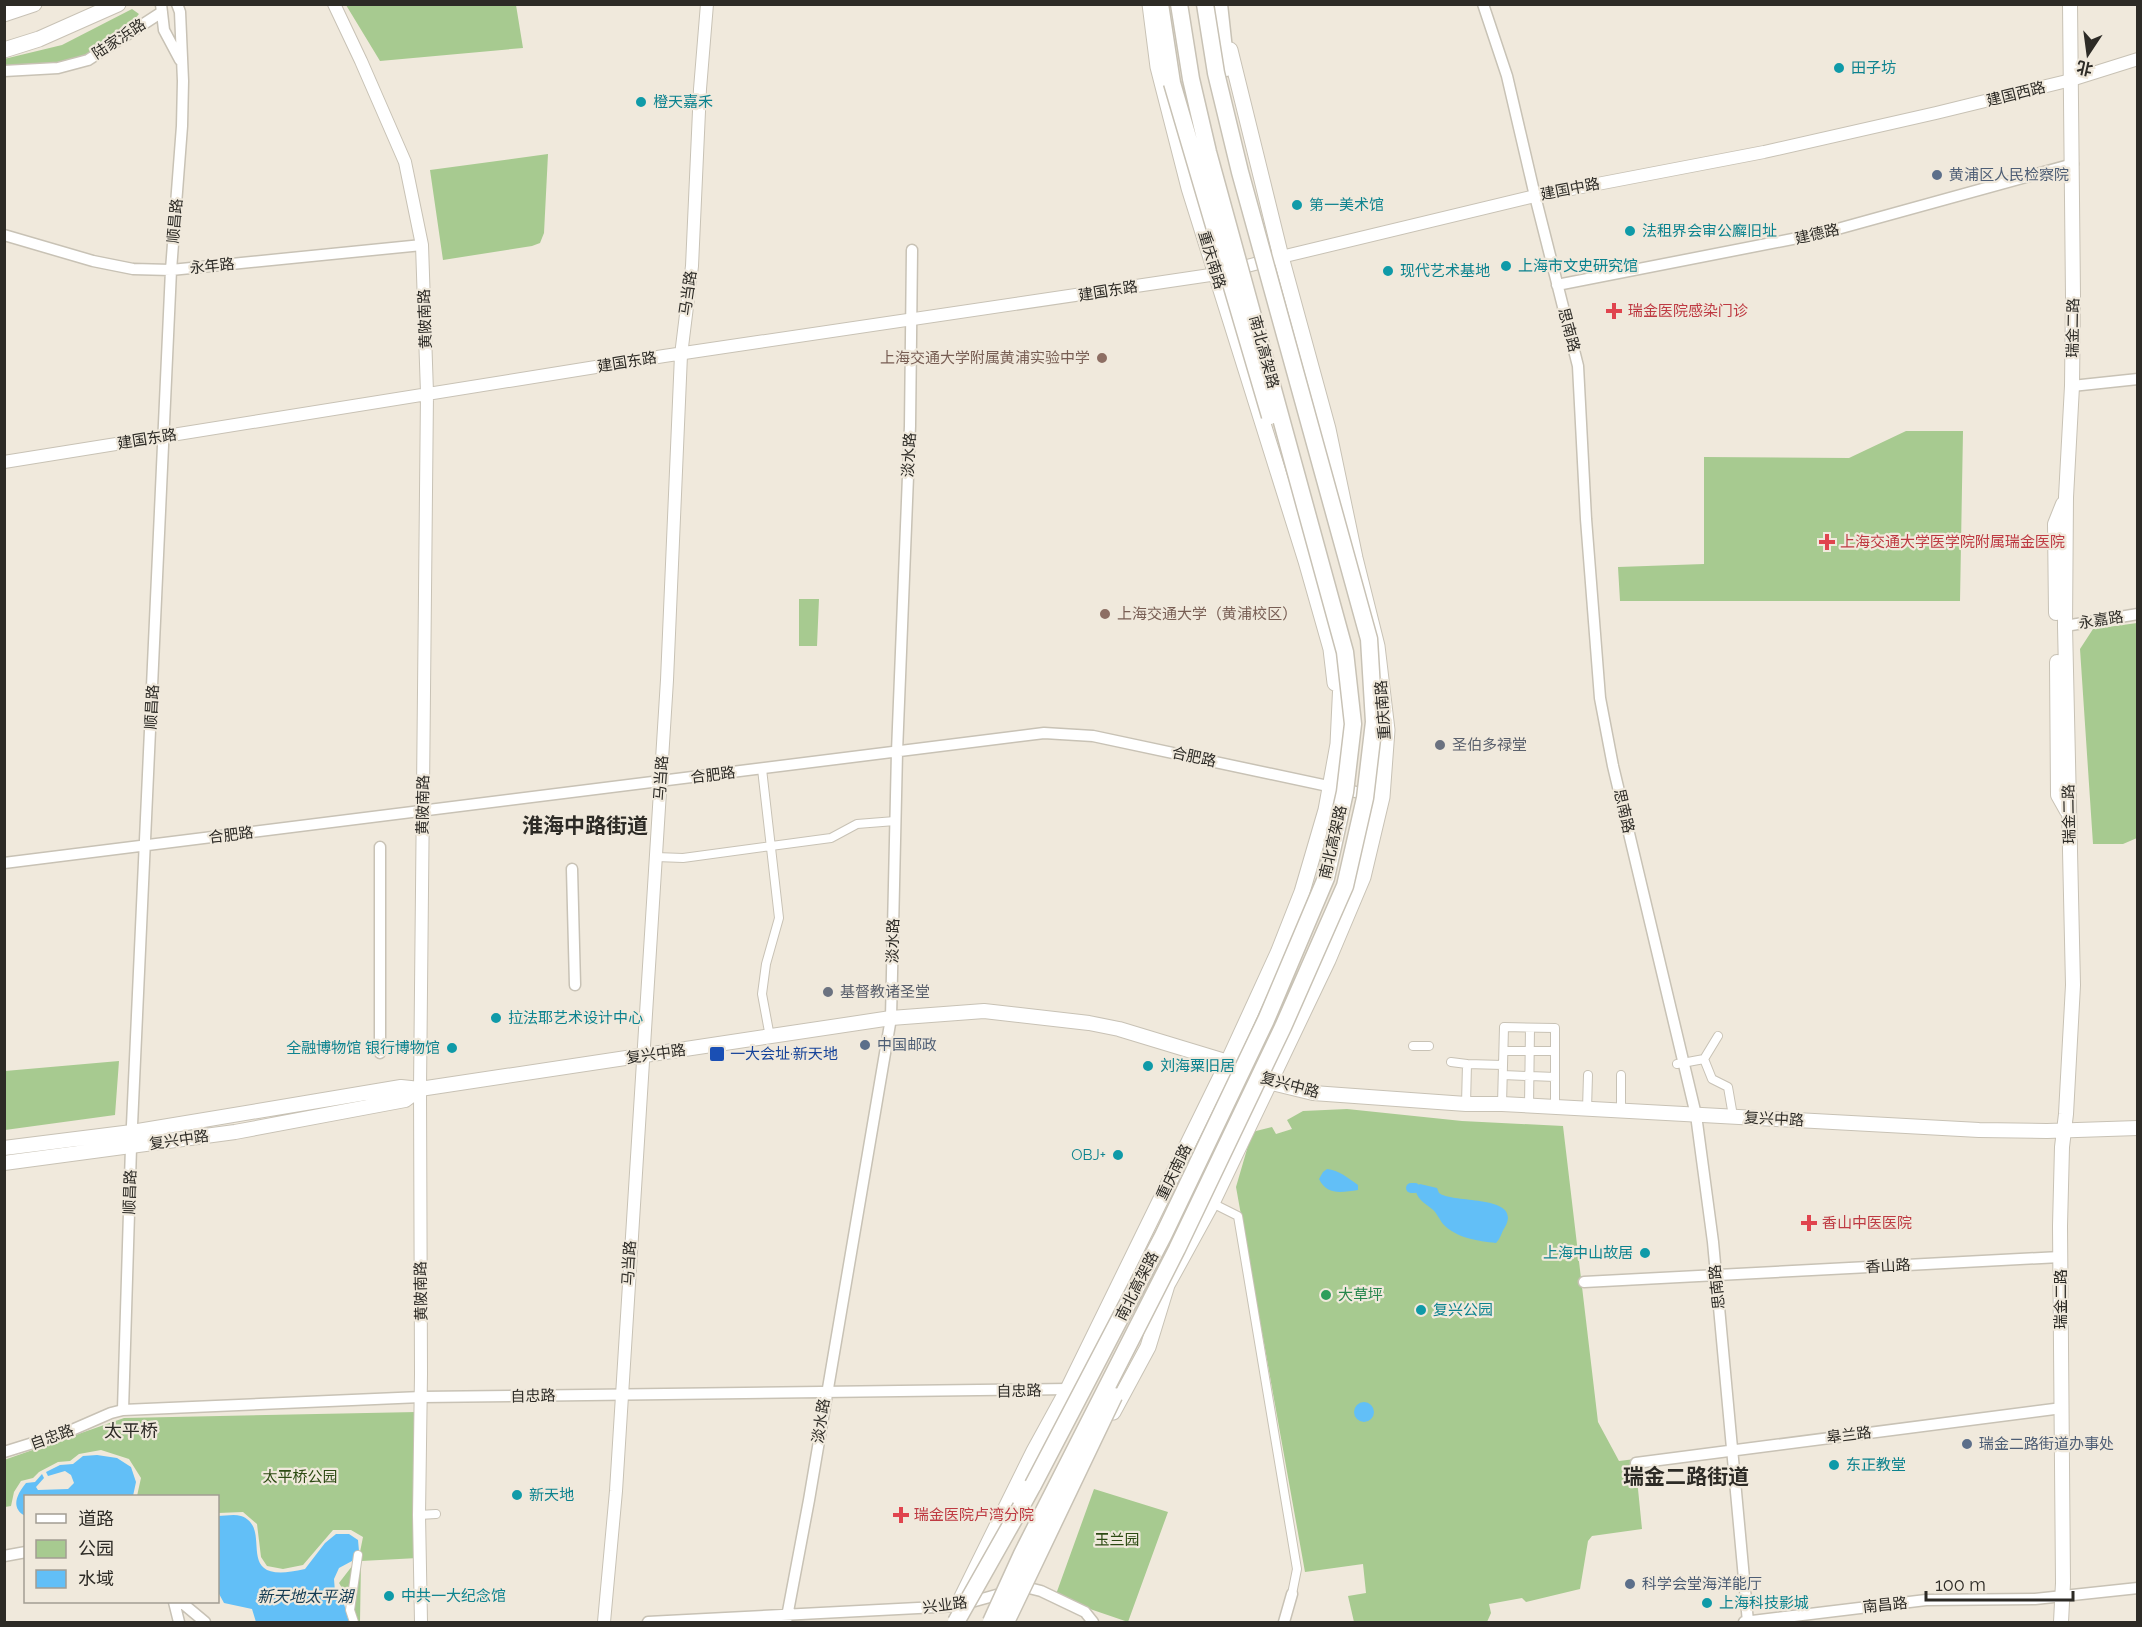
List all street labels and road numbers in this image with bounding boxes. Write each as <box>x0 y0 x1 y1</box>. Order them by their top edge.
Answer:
street label: 陆家浜路 <box>89 15 149 63</box>
street label: 建国西路 <box>1985 78 2047 110</box>
street label: 建国中路 <box>1539 174 1601 204</box>
street label: 顺昌路 <box>164 198 186 244</box>
street label: 建德路 <box>1793 220 1841 248</box>
street label: 重庆南路 <box>1195 229 1229 291</box>
street label: 永年路 <box>189 255 235 277</box>
street label: 马当路 <box>676 269 700 317</box>
street label: 建国东路 <box>1077 277 1139 305</box>
street label: 黄陂南路 <box>415 289 435 349</box>
street label: 瑞金二路 <box>2063 298 2083 358</box>
street label: 思南路 <box>1554 306 1584 354</box>
street label: 南北高架路 <box>1246 313 1282 391</box>
street label: 建国东路 <box>596 348 658 376</box>
street label: 建国东路 <box>116 425 178 453</box>
street label: 淡水路 <box>899 432 919 478</box>
street label: 永嘉路 <box>2077 608 2125 632</box>
street label: 重庆南路 <box>1372 679 1394 741</box>
street label: 顺昌路 <box>142 684 162 730</box>
street label: 合肥路 <box>1170 744 1218 770</box>
street label: 马当路 <box>650 755 672 801</box>
street label: 合肥路 <box>690 763 736 787</box>
street label: 黄陂南路 <box>413 775 433 835</box>
street label: 瑞金二路 <box>2059 784 2079 844</box>
street label: 思南路 <box>1610 787 1638 835</box>
street label: 南北高架路 <box>1316 803 1350 881</box>
street label: 合肥路 <box>208 823 254 847</box>
street label: 淡水路 <box>884 918 902 964</box>
street label: 复兴中路 <box>625 1041 687 1067</box>
street label: 复兴中路 <box>1259 1069 1321 1101</box>
street label: 复兴中路 <box>1744 1108 1804 1130</box>
street label: 复兴中路 <box>148 1127 210 1153</box>
street label: 重庆南路 <box>1153 1141 1195 1203</box>
street label: 顺昌路 <box>120 1169 140 1215</box>
street label: 马当路 <box>619 1240 639 1286</box>
street label: 南北高架路 <box>1112 1248 1162 1324</box>
street label: 香山路 <box>1865 1256 1911 1276</box>
street label: 黄陂南路 <box>411 1261 431 1321</box>
street label: 思南路 <box>1706 1264 1728 1310</box>
street label: 瑞金二路 <box>2052 1269 2070 1329</box>
street label: 自忠路 <box>996 1382 1042 1400</box>
street label: 自忠路 <box>510 1387 556 1405</box>
street label: 淡水路 <box>809 1397 833 1445</box>
street label: 自忠路 <box>28 1421 76 1453</box>
street label: 皋兰路 <box>1826 1423 1872 1447</box>
street label: 兴业路 <box>922 1593 968 1617</box>
street label: 南昌路 <box>1862 1594 1908 1616</box>

